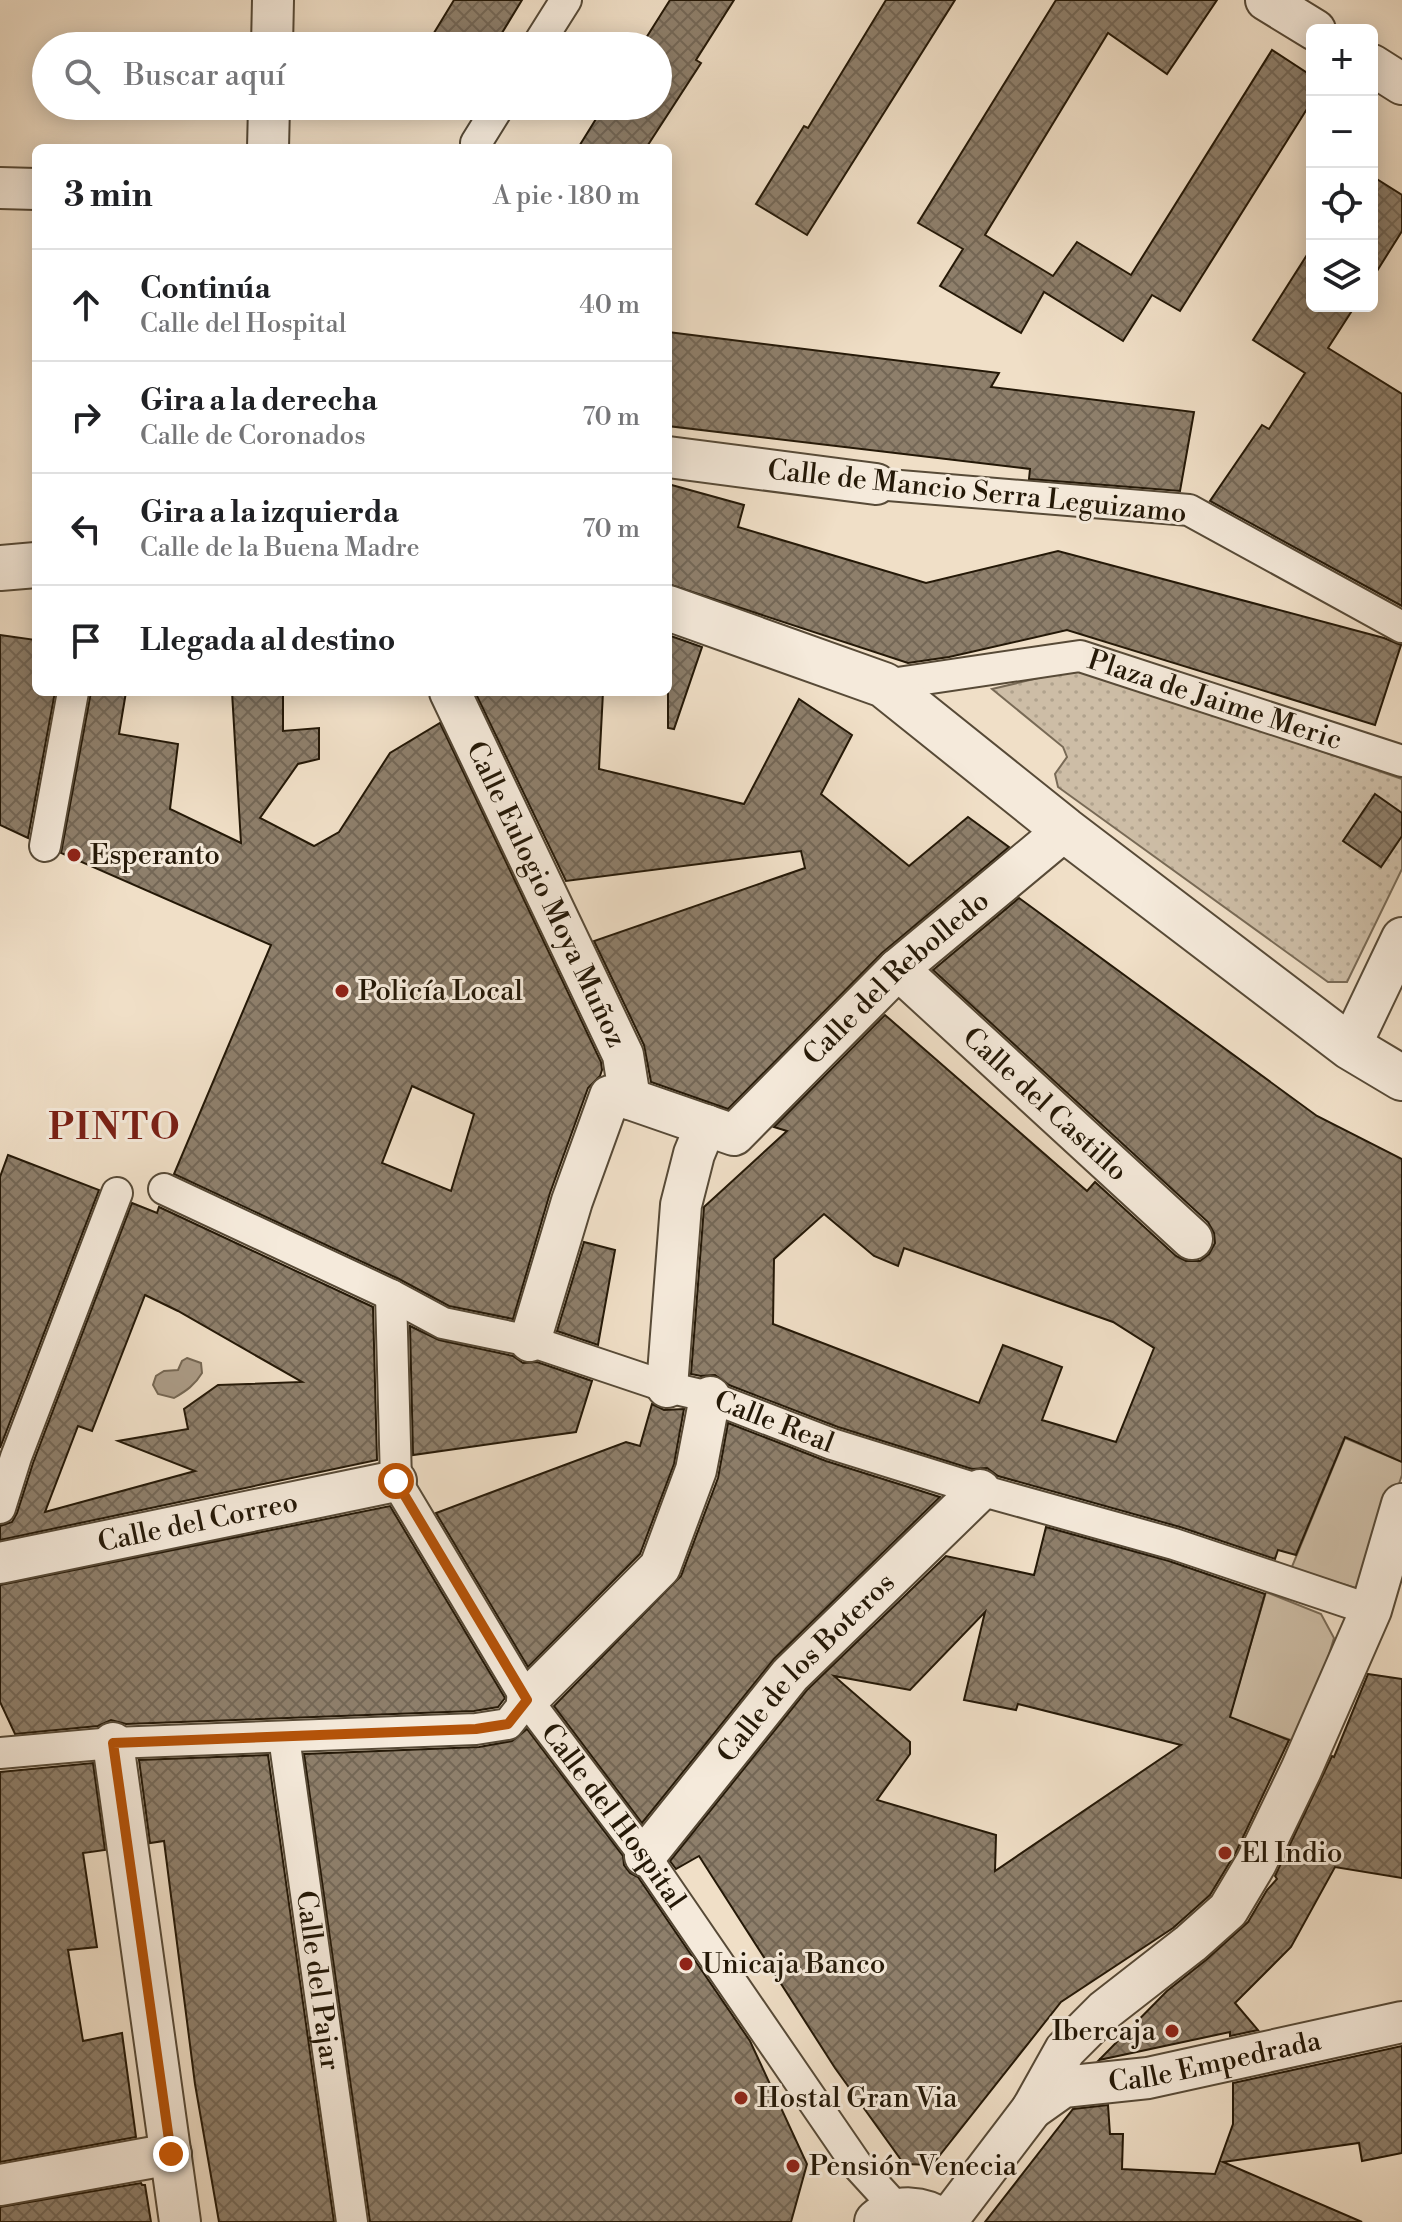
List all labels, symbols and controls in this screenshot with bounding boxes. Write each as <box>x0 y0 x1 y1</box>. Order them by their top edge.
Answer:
map controls <box>1306 24 1378 312</box>
button: + <box>1306 24 1378 96</box>
search box <box>32 32 672 120</box>
icon: search <box>60 54 104 98</box>
text: Buscar aquí <box>124 57 286 95</box>
button: − <box>1306 96 1378 168</box>
button: locate <box>1306 168 1378 240</box>
text: 3 min <box>64 175 153 217</box>
text: A pie · 180 m <box>493 180 640 212</box>
button: layers <box>1306 240 1378 312</box>
text: Continúa <box>140 270 271 308</box>
icon: ahead <box>64 283 108 327</box>
text: 40 m <box>579 289 640 321</box>
text: Calle del Hospital <box>140 308 346 340</box>
text: Gira a la derecha <box>140 382 377 420</box>
icon: right <box>64 395 108 439</box>
text: 70 m <box>582 401 640 433</box>
text: Calle de Coronados <box>140 420 366 452</box>
street label: Calle de Mancio Serra Leguizamo <box>766 453 1188 531</box>
text: Gira a la izquierda <box>140 494 399 532</box>
icon: left <box>64 507 108 551</box>
text: 70 m <box>582 513 640 545</box>
text: Calle de la Buena Madre <box>140 532 420 564</box>
icon: arrive <box>64 619 108 663</box>
text: Llegada al destino <box>140 622 395 660</box>
street label: Plaza de Jaime Meric <box>1083 642 1347 758</box>
street label: Calle Eulogio Moya Muñoz <box>459 736 634 1053</box>
place label: Esperanto <box>90 838 220 873</box>
marker: Esperanto <box>65 846 83 864</box>
street label: Calle del Rebolledo <box>795 883 996 1072</box>
place label: Policía Local <box>358 974 523 1009</box>
marker: Policía Local <box>333 982 351 1000</box>
street label: Calle del Castillo <box>956 1020 1135 1189</box>
district label: PINTO <box>48 1106 182 1151</box>
street label: Calle Real <box>709 1383 839 1461</box>
route start <box>378 1463 414 1499</box>
street label: Calle del Correo <box>95 1484 301 1560</box>
street label: Calle de los Boteros <box>709 1565 902 1770</box>
street label: Calle del Hospital <box>533 1716 694 1916</box>
place label: El Indio <box>1241 1836 1343 1871</box>
marker: El Indio <box>1216 1844 1234 1862</box>
street label: Calle del Pajar <box>288 1888 348 2073</box>
place label: Unicaja Banco <box>702 1947 886 1982</box>
marker: Unicaja Banco <box>677 1955 695 1973</box>
place label: Ibercaja <box>1052 2014 1157 2049</box>
marker: Ibercaja <box>1163 2022 1181 2040</box>
street label: Calle Empedrada <box>1107 2023 1325 2100</box>
place label: Hostal Gran Via <box>757 2081 958 2116</box>
marker: Hostal Gran Via <box>732 2089 750 2107</box>
route end <box>153 2136 189 2172</box>
place label: Pensión Venecia <box>809 2149 1018 2184</box>
marker: Pensión Venecia <box>784 2157 802 2175</box>

